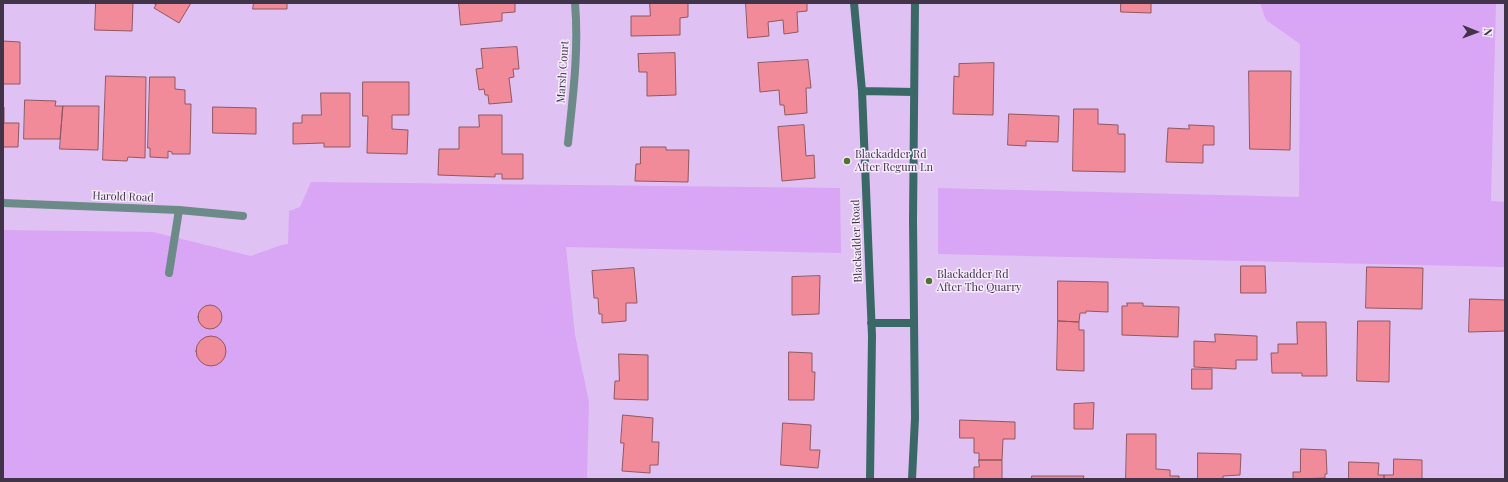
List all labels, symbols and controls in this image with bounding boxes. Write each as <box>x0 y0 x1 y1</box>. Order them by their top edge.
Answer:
north arrow <box>1456 12 1496 52</box>
text: N <box>1481 28 1496 36</box>
street label: Marsh Court <box>554 40 572 104</box>
place label: Blackadder Rd After Regum Ln <box>855 148 933 174</box>
marker: Blackadder Rd After Regum Ln <box>842 156 852 166</box>
street label: Harold Road <box>92 189 154 205</box>
street label: Blackadder Road <box>849 199 865 283</box>
place label: Blackadder Rd After The Quarry <box>937 268 1022 294</box>
marker: Blackadder Rd After The Quarry <box>924 276 934 286</box>

